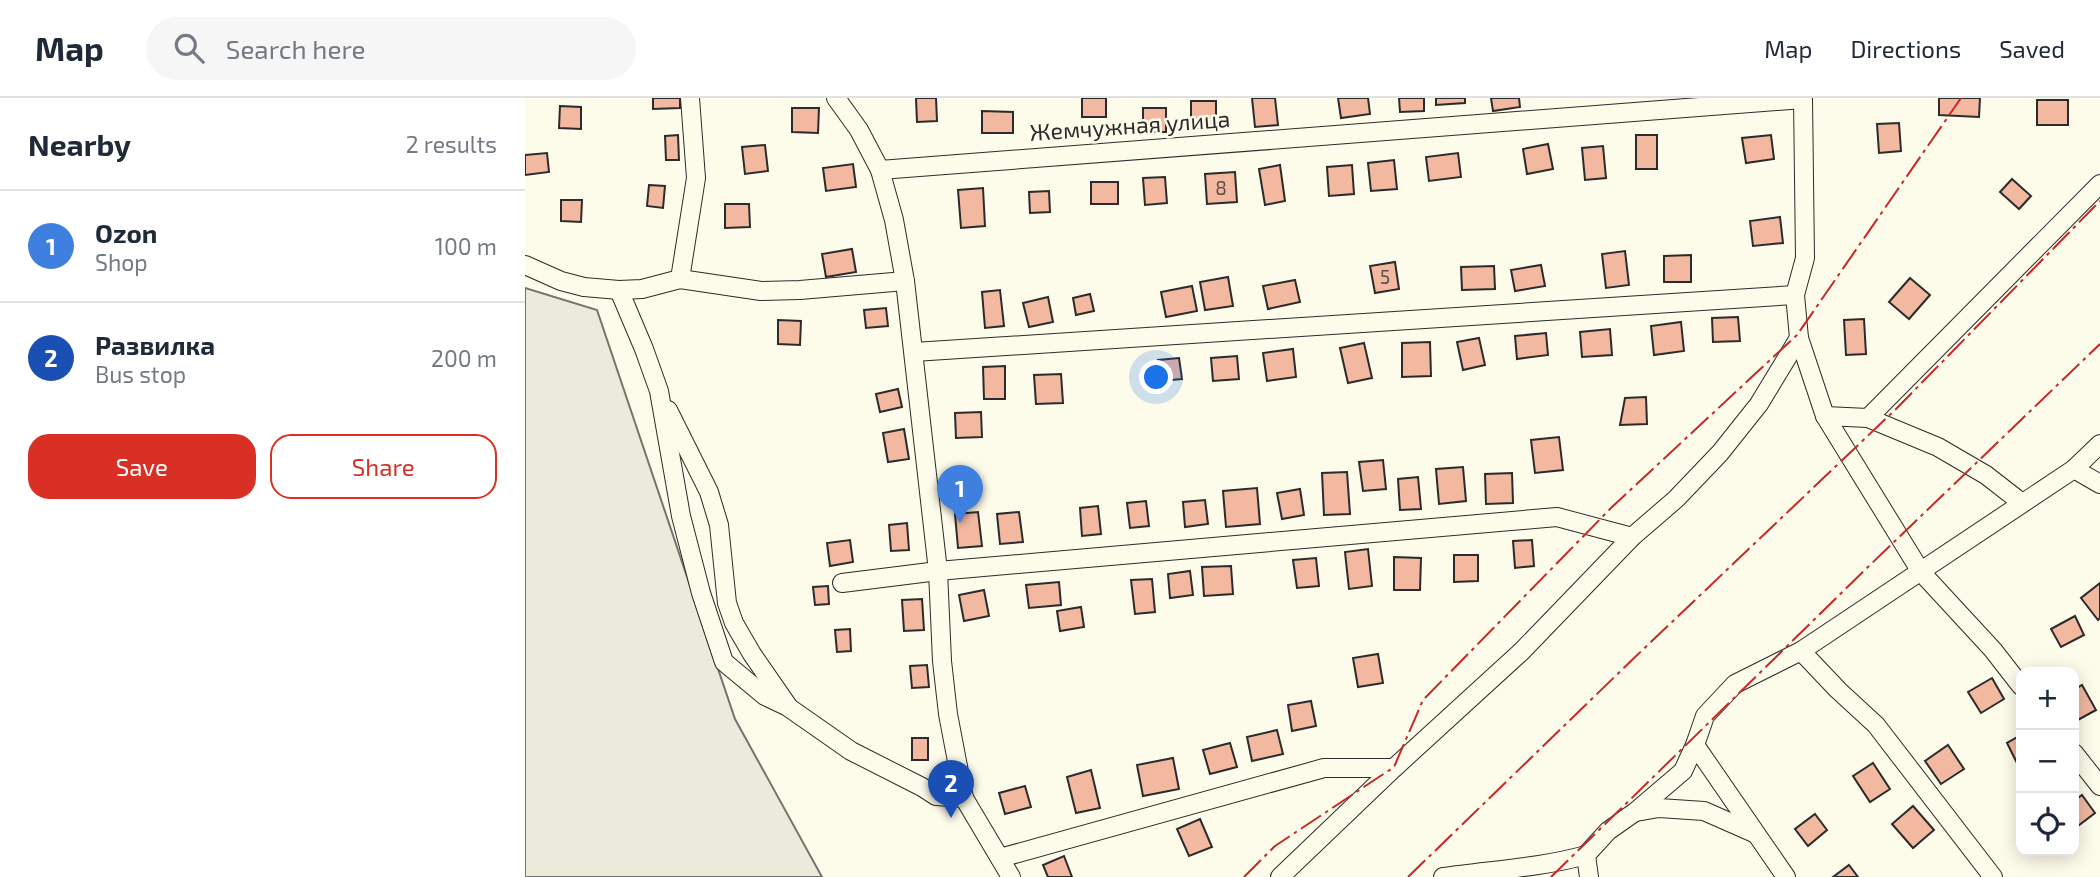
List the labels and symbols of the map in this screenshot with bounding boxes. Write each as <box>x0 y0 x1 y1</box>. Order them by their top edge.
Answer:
street label: Жемчужная улица <box>1029 104 1231 147</box>
house number: 8 <box>1215 176 1227 199</box>
house number: 5 <box>1380 265 1390 288</box>
your location <box>1139 360 1173 394</box>
pin: 1 <box>937 465 983 523</box>
pin: 2 <box>928 760 974 818</box>

